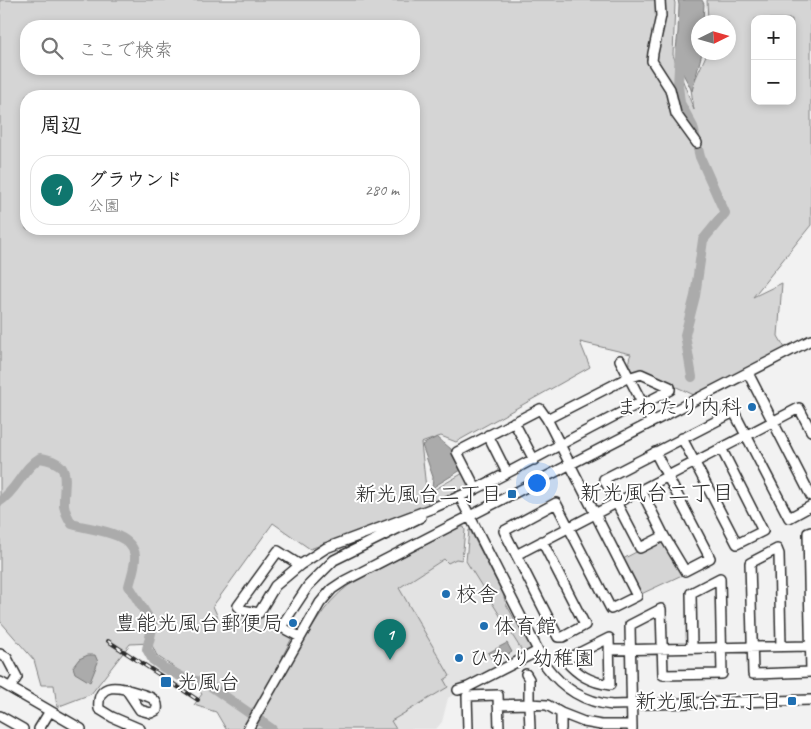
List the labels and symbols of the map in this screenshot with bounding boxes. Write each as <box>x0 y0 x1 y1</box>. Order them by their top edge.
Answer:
north arrow <box>691 15 736 60</box>
place label: まわたり内科 <box>616 394 742 420</box>
marker: まわたり内科 <box>746 401 758 413</box>
your location <box>524 470 550 496</box>
district label: 新光風台二丁目 <box>580 479 734 507</box>
place label: 新光風台二丁目 <box>355 481 502 507</box>
marker: 新光風台二丁目 <box>506 488 518 500</box>
place label: 校舎 <box>456 581 498 607</box>
marker: 校舎 <box>440 588 452 600</box>
place label: 豊能光風台郵便局 <box>115 610 283 636</box>
place label: 体育館 <box>494 613 557 639</box>
marker: 豊能光風台郵便局 <box>287 617 299 629</box>
pin: 1 <box>374 619 406 660</box>
marker: 体育館 <box>478 620 490 632</box>
place label: ひかり幼稚園 <box>469 645 595 671</box>
marker: ひかり幼稚園 <box>453 652 465 664</box>
place label: 光風台 <box>177 669 240 695</box>
marker: 光風台 <box>159 675 173 689</box>
place label: 新光風台五丁目 <box>635 688 782 714</box>
marker: 新光風台五丁目 <box>786 695 798 707</box>

